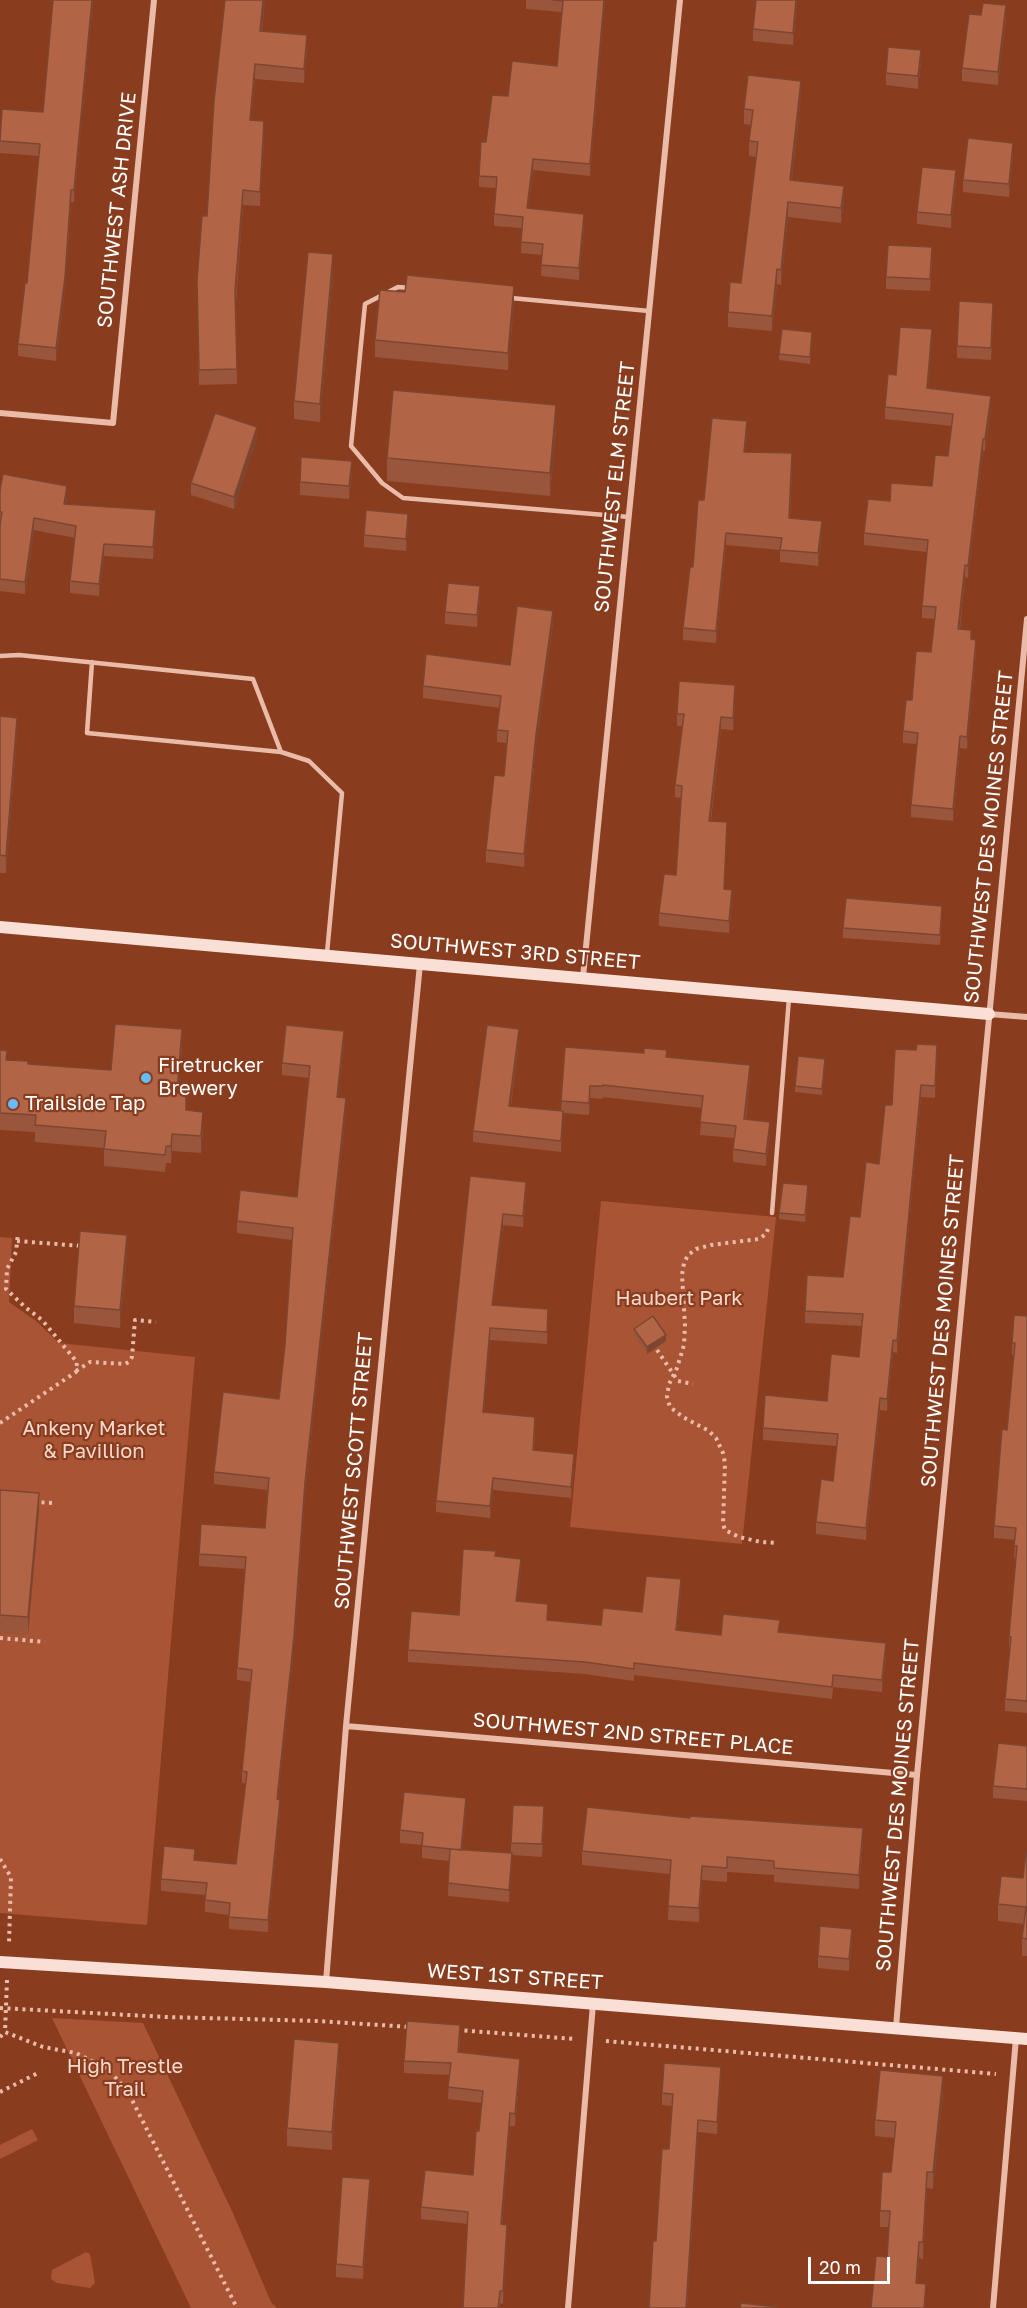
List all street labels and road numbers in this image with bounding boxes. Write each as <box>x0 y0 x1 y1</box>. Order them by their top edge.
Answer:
street label: SOUTHWEST ASH DRIVE <box>93 91 141 329</box>
street label: SOUTHWEST ELM STREET <box>590 360 640 614</box>
street label: SOUTHWEST DES MOINES STREET <box>960 670 1018 1004</box>
street label: SOUTHWEST 3RD STREET <box>389 929 641 975</box>
street label: SOUTHWEST DES MOINES STREET <box>916 1153 970 1489</box>
street label: SOUTHWEST SCOTT STREET <box>330 1331 378 1611</box>
street label: SOUTHWEST DES MOINES STREET <box>871 1637 925 1973</box>
street label: SOUTHWEST 2ND STREET PLACE <box>472 1708 794 1760</box>
street label: WEST 1ST STREET <box>426 1959 604 1995</box>

